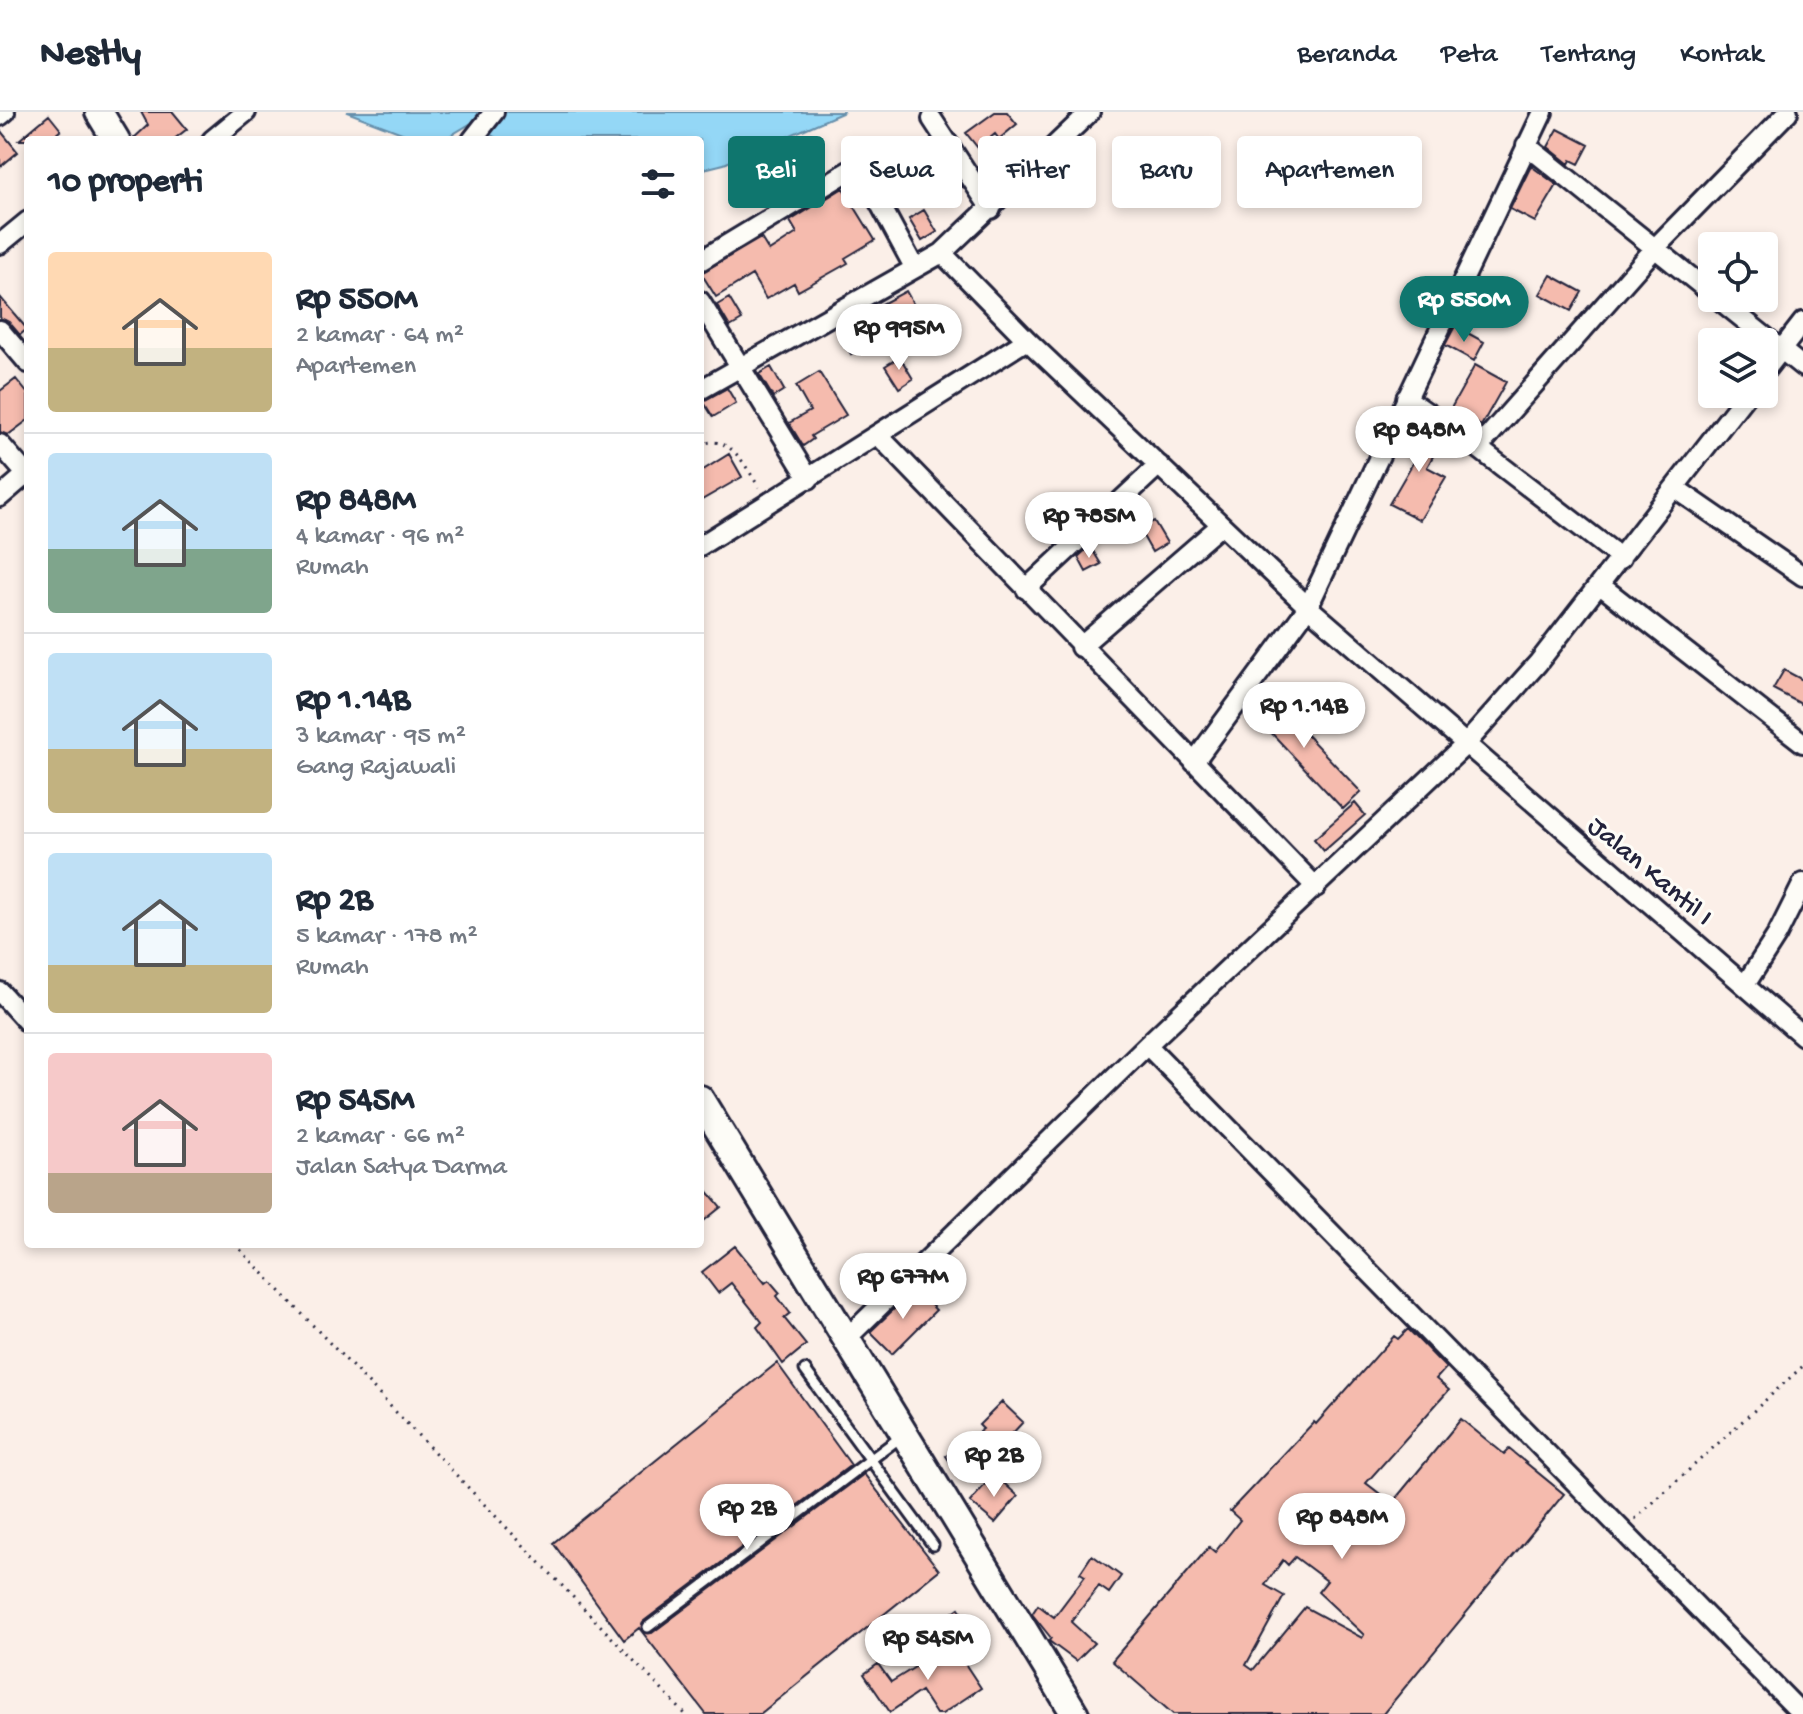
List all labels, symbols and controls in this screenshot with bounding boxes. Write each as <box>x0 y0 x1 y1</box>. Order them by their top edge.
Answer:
text: Nestly <box>40 33 141 77</box>
text: Beranda <box>1297 39 1397 72</box>
text: Peta <box>1441 39 1498 72</box>
text: Tentang <box>1542 39 1636 72</box>
text: Kontak <box>1680 39 1763 72</box>
chip: Beli <box>728 136 825 208</box>
chip: Sewa <box>841 136 962 208</box>
chip: Filter <box>978 136 1096 208</box>
chip: Baru <box>1112 136 1221 208</box>
chip: Apartemen <box>1237 136 1422 208</box>
icon: filters <box>636 162 680 206</box>
text: 10 properti <box>48 164 203 204</box>
map controls <box>1698 232 1778 408</box>
button: locate <box>1698 232 1778 312</box>
pin: Rp 550M <box>1390 276 1538 344</box>
text: Rp 550M <box>296 281 417 321</box>
icon: home <box>112 284 208 380</box>
text: Rp 550M <box>1418 286 1510 317</box>
pin: Rp 995M <box>825 304 973 372</box>
text: Rp 995M <box>854 314 944 345</box>
text: 2 kamar · 64 m² <box>296 321 464 352</box>
button: layers <box>1698 328 1778 408</box>
text: Apartemen <box>296 352 416 383</box>
pin: Rp 848M <box>1345 406 1493 474</box>
text: Rp 848M <box>1373 416 1465 447</box>
text: Rp 848M <box>296 482 416 522</box>
icon: home <box>112 485 208 581</box>
pin: Rp 785M <box>1015 492 1163 560</box>
text: Rp 785M <box>1043 502 1135 533</box>
text: 4 kamar · 96 m² <box>296 522 464 553</box>
text: Rumah <box>296 553 369 584</box>
text: Rp 1.14B <box>296 682 410 722</box>
pin: Rp 1.14B <box>1221 682 1387 750</box>
icon: home <box>112 685 208 781</box>
text: Rp 1.14B <box>1260 692 1348 723</box>
text: 3 kamar · 95 m² <box>296 722 466 753</box>
text: Gang Rajawali <box>296 753 456 784</box>
street label: Jalan Kantil I <box>1580 811 1718 934</box>
text: Rp 2B <box>296 882 373 922</box>
icon: home <box>112 885 208 981</box>
text: 5 kamar · 178 m² <box>296 922 478 953</box>
text: Rumah <box>296 953 369 984</box>
text: Rp 545M <box>296 1082 414 1122</box>
icon: home <box>112 1085 208 1181</box>
text: 2 kamar · 66 m² <box>296 1122 465 1153</box>
text: Jalan Satya Darma <box>296 1153 507 1184</box>
pin: Rp 677M <box>829 1253 977 1321</box>
text: Rp 677M <box>858 1263 948 1294</box>
pin: Rp 2B <box>938 1431 1050 1499</box>
text: Rp 2B <box>965 1441 1023 1472</box>
pin: Rp 2B <box>691 1484 803 1552</box>
pin: Rp 848M <box>1268 1493 1416 1561</box>
text: Rp 2B <box>718 1494 776 1525</box>
text: Rp 848M <box>1296 1503 1388 1534</box>
pin: Rp 545M <box>854 1614 1002 1682</box>
text: Rp 545M <box>883 1624 973 1655</box>

